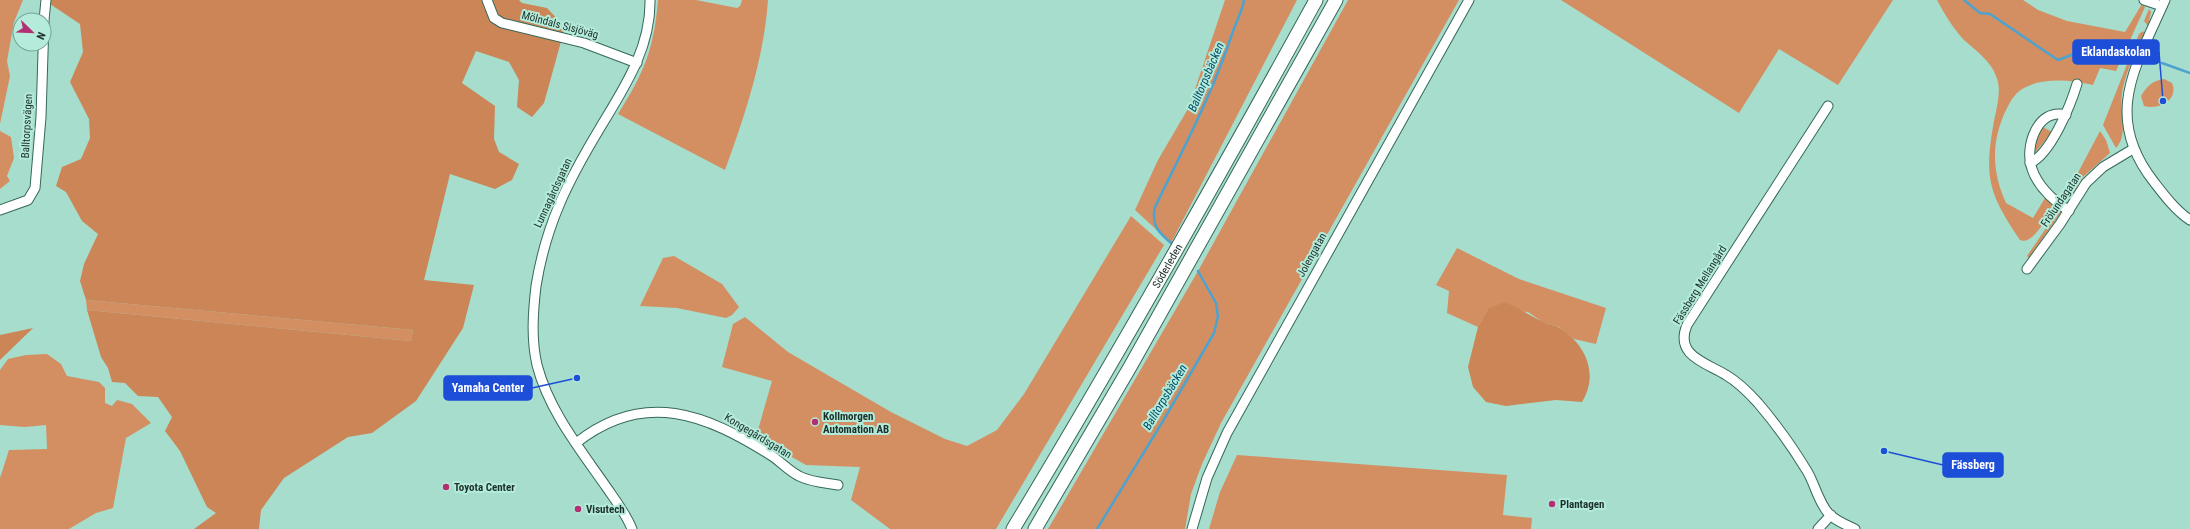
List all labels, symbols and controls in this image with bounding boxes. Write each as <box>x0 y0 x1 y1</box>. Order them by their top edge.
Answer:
street label: Mölndals Sisjöväg <box>520 9 600 41</box>
north arrow <box>12 12 52 52</box>
text: N <box>33 30 48 42</box>
water label: Balltorpsbäcken <box>1185 40 1227 114</box>
callout: Eklandaskolan <box>2073 40 2159 64</box>
text: Eklandaskolan <box>2081 45 2151 59</box>
street label: Balltorpsvägen <box>19 93 35 159</box>
street label: Lunnagårdsgatan <box>531 156 575 230</box>
street label: Frölundagatan <box>2038 171 2084 229</box>
street label: Jolengatan <box>1295 231 1329 279</box>
street label: Söderleden <box>1149 241 1185 290</box>
street label: Fässberg Mellangård <box>1670 243 1730 327</box>
water label: Balltorpsbäcken <box>1140 361 1190 432</box>
callout: Yamaha Center <box>444 376 532 400</box>
text: Yamaha Center <box>452 381 524 395</box>
place label: Kollmorgen Automation AB <box>823 410 889 436</box>
street label: Kongegårdsgatan <box>722 411 794 461</box>
marker: Kollmorgen Automation AB <box>810 417 820 427</box>
callout: Fässberg <box>1943 453 2003 477</box>
text: Fässberg <box>1951 458 1995 472</box>
place label: Toyota Center <box>454 481 515 494</box>
marker: Toyota Center <box>441 482 451 492</box>
place label: Plantagen <box>1560 498 1604 511</box>
marker: Plantagen <box>1547 499 1557 509</box>
place label: Visutech <box>586 503 625 516</box>
marker: Visutech <box>573 504 583 514</box>

